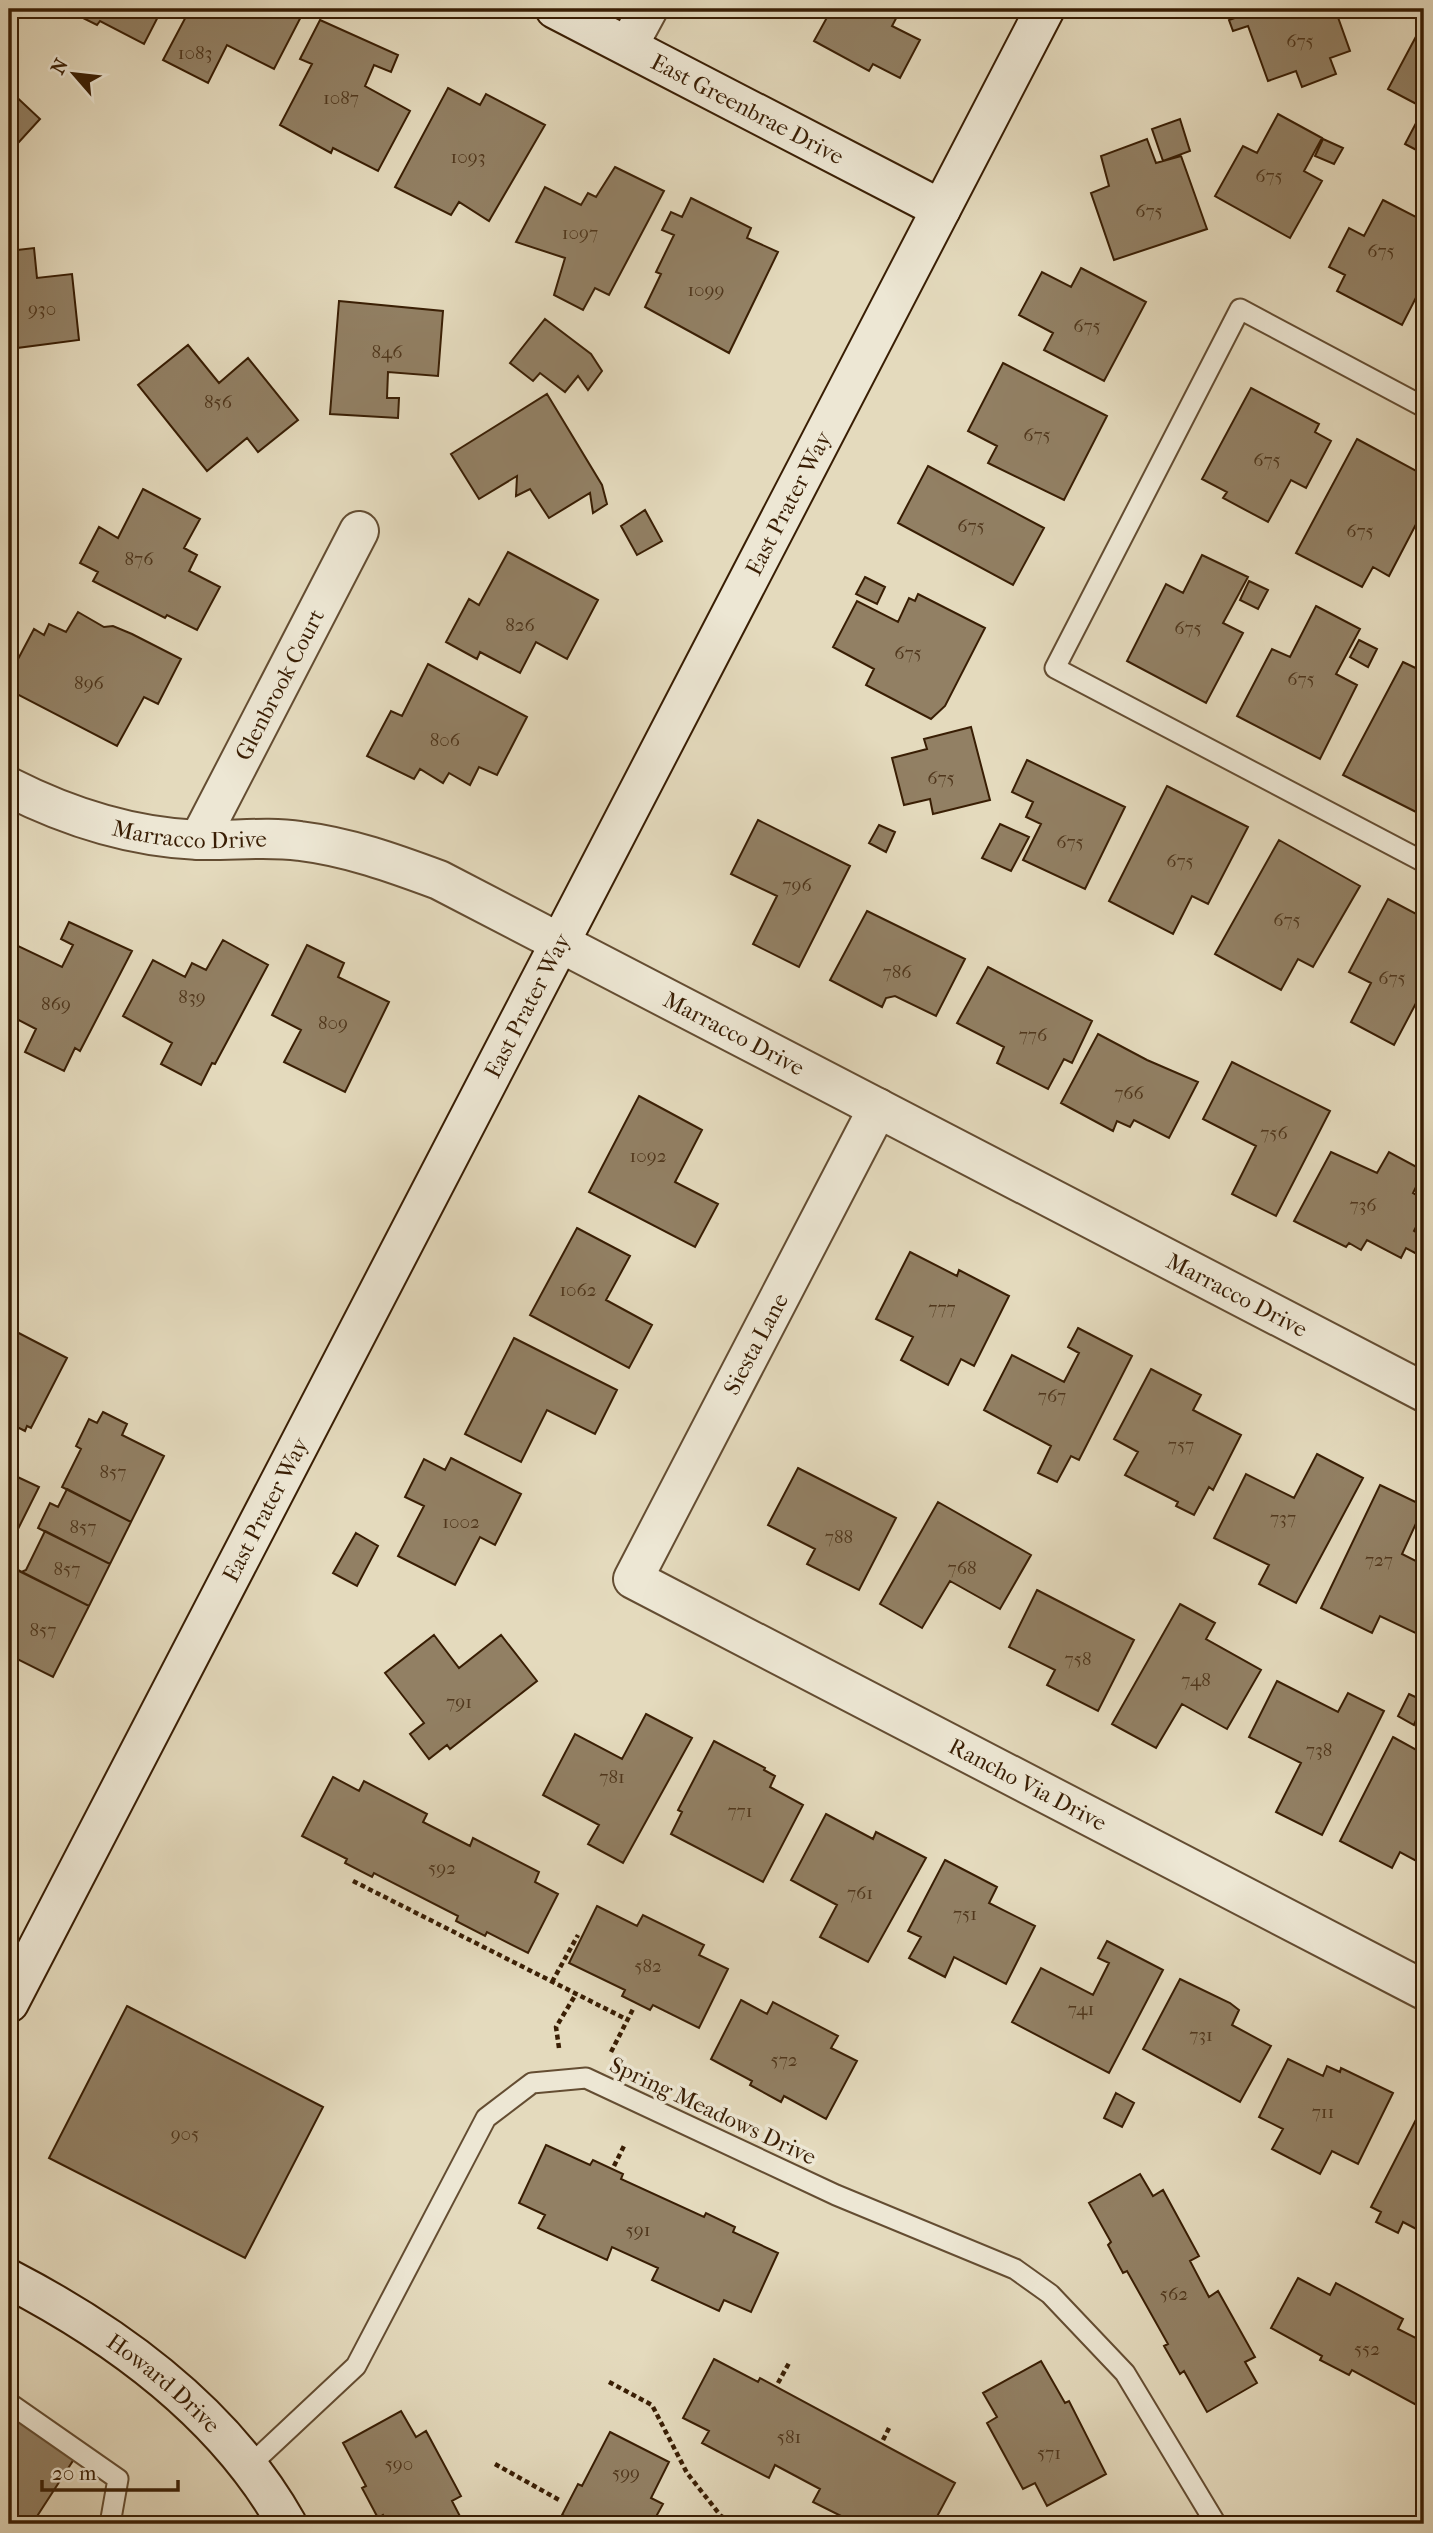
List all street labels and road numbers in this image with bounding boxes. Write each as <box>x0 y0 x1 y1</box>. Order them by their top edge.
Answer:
street label: East Greenbrae Drive <box>647 48 849 170</box>
street label: East Prater Way <box>740 426 837 580</box>
street label: Glenbrook Court <box>229 604 330 765</box>
street label: Marracco Drive <box>110 814 267 854</box>
street label: East Prater Way <box>479 928 576 1082</box>
street label: Marracco Drive <box>659 986 809 1081</box>
street label: Marracco Drive <box>1162 1247 1312 1343</box>
street label: Siesta Lane <box>718 1289 794 1399</box>
street label: East Prater Way <box>217 1432 314 1586</box>
street label: Rancho Via Drive <box>945 1732 1111 1836</box>
street label: Spring Meadows Drive <box>606 2051 820 2171</box>
street label: Howard Drive <box>102 2328 226 2438</box>

